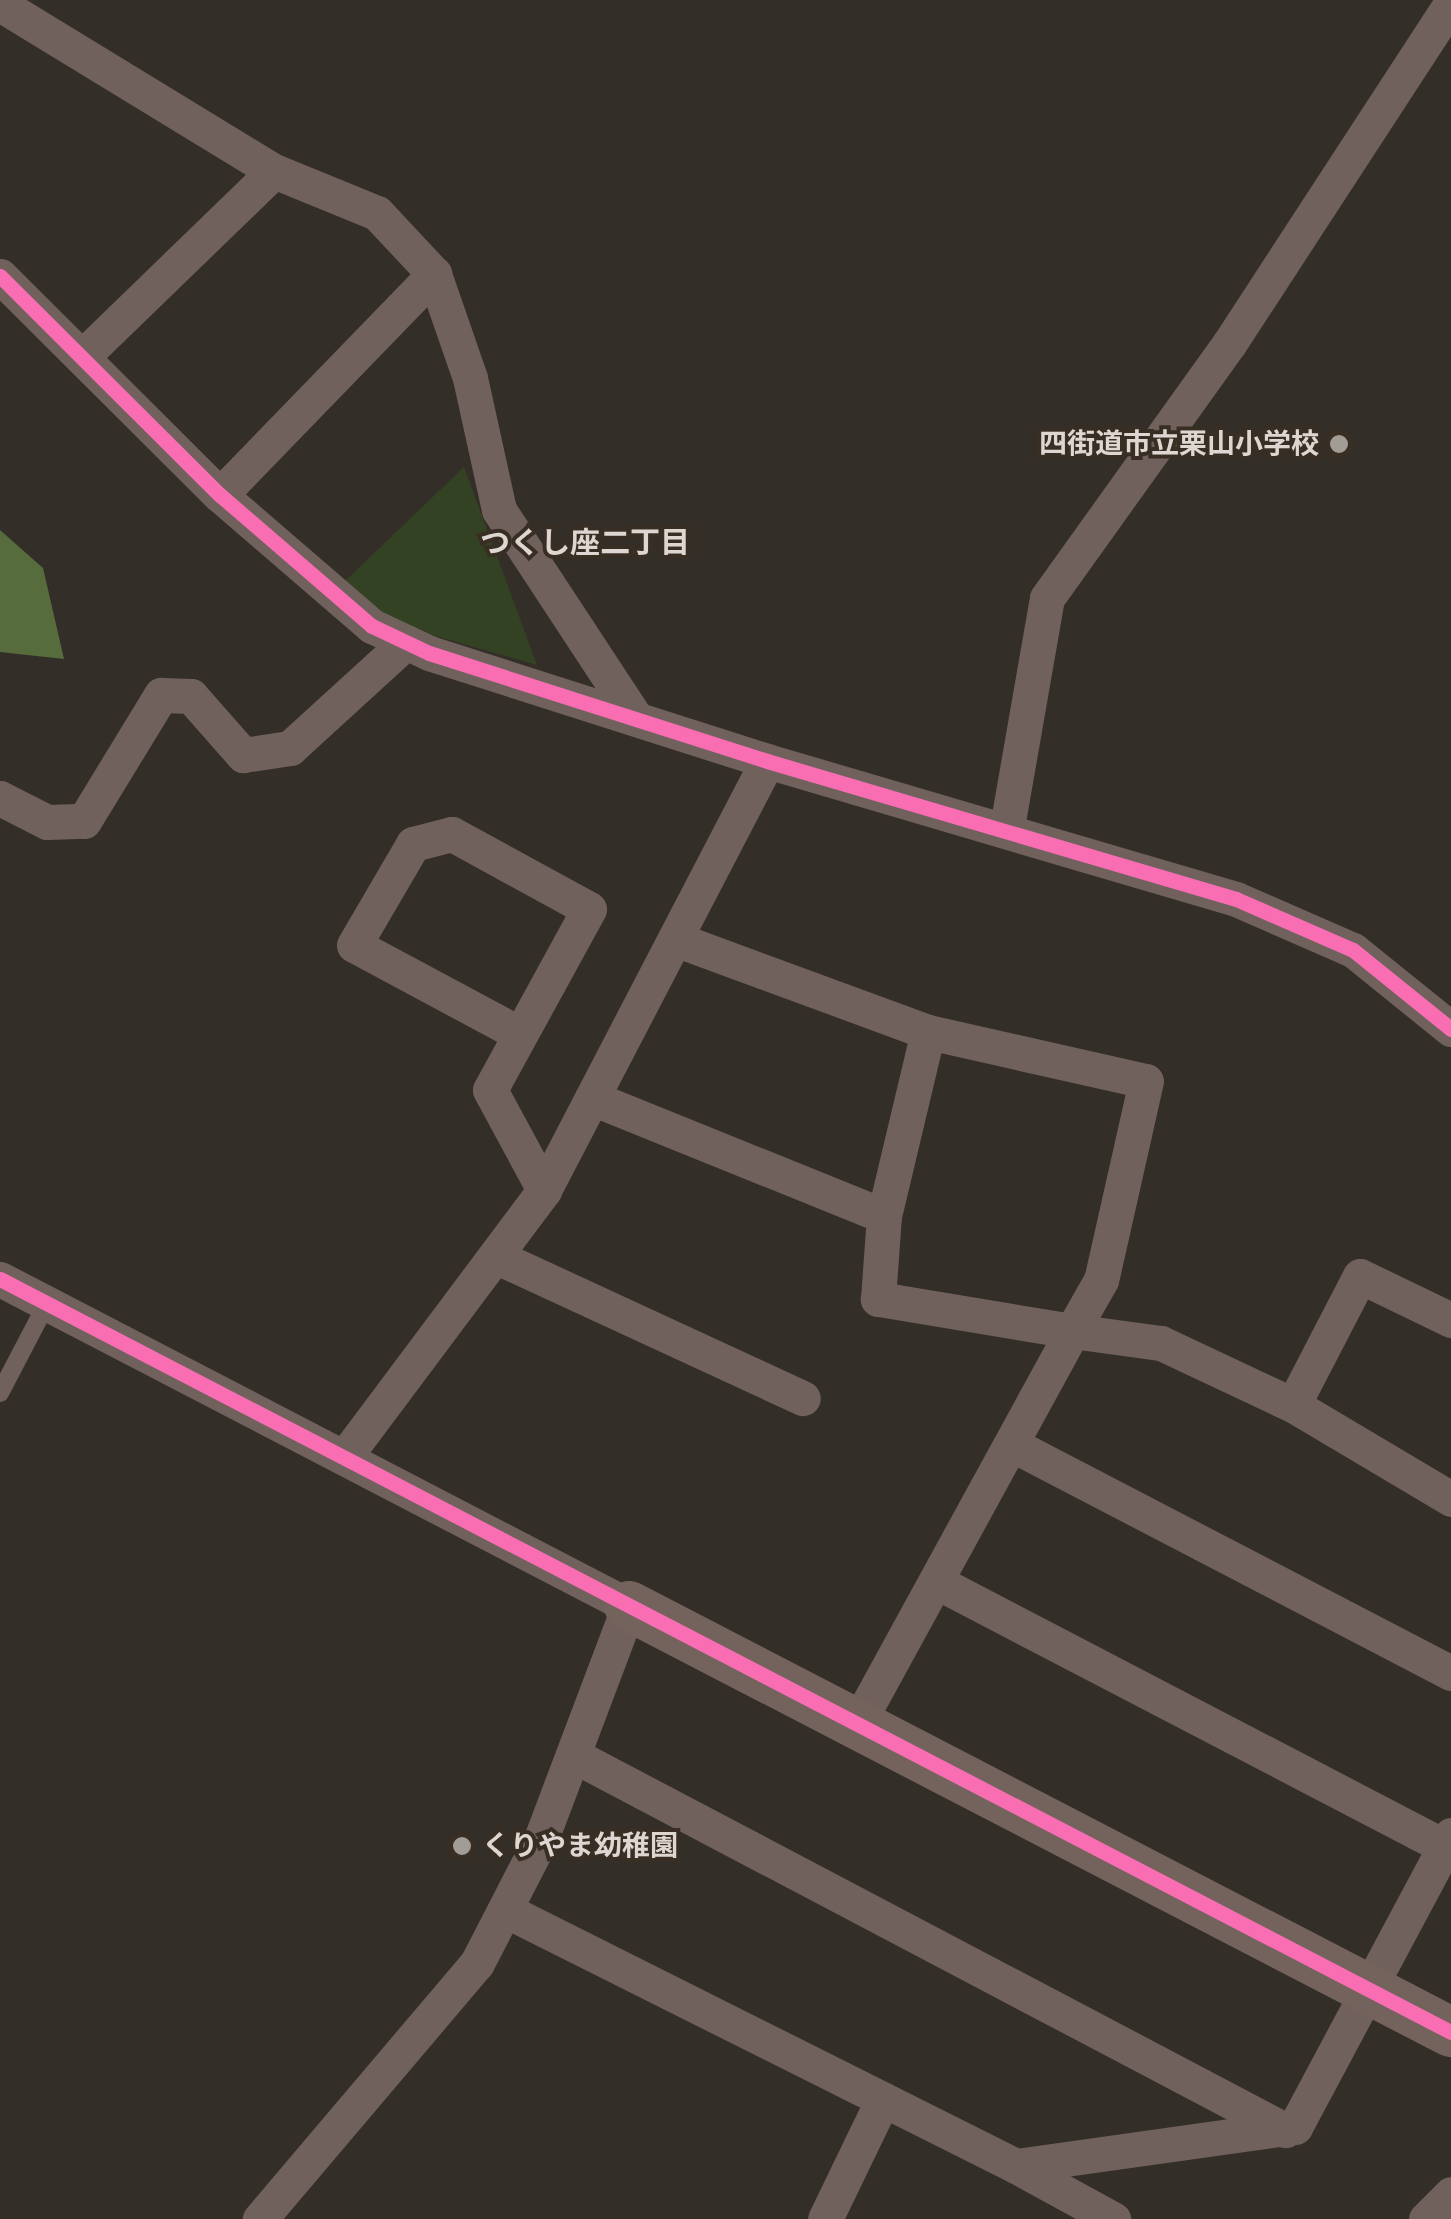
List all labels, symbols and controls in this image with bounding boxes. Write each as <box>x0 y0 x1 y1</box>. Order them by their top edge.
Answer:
place label: 四街道市立栗山小学校 <box>1039 427 1319 461</box>
marker: 四街道市立栗山小学校 <box>1328 433 1350 455</box>
district label: つくし座二丁目 <box>480 525 690 561</box>
place label: くりやま幼稚園 <box>482 1829 678 1863</box>
marker: くりやま幼稚園 <box>451 1835 473 1857</box>

